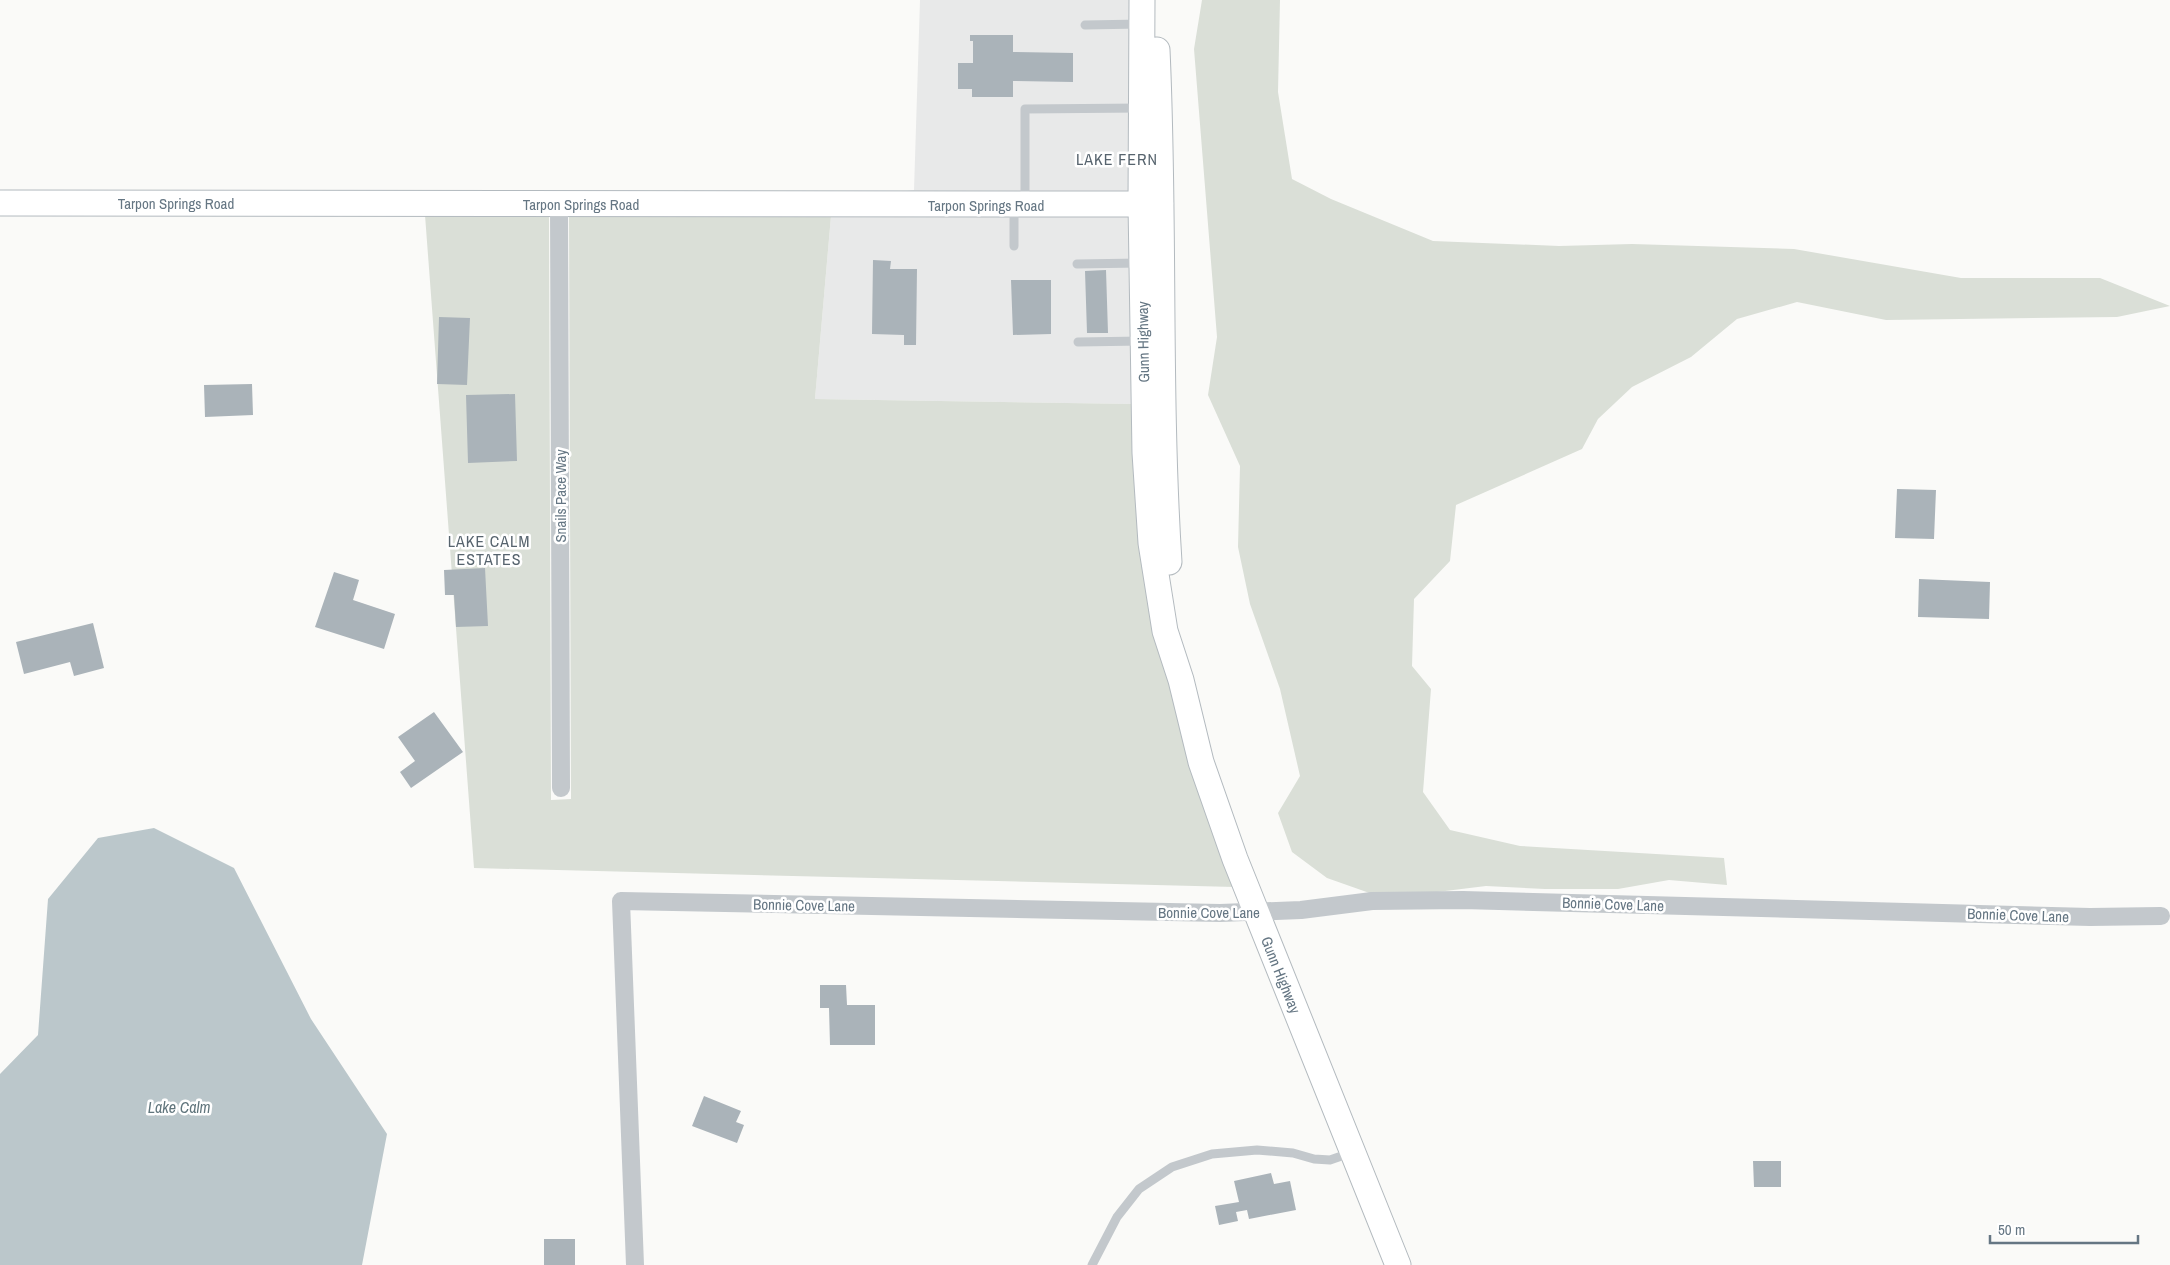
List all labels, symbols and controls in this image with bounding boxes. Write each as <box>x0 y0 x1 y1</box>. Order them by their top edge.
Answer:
district label: LAKE FERN <box>1076 148 1158 170</box>
street label: Tarpon Springs Road <box>118 193 234 214</box>
street label: Tarpon Springs Road <box>523 194 639 215</box>
street label: Tarpon Springs Road <box>928 195 1044 216</box>
street label: Gunn Highway <box>1132 300 1154 383</box>
street label: Snails Pace Way <box>550 449 571 543</box>
district label: LAKE CALM ESTATES <box>448 530 530 570</box>
street label: Bonnie Cove Lane <box>1562 892 1664 916</box>
street label: Bonnie Cove Lane <box>753 894 855 916</box>
street label: Bonnie Cove Lane <box>1158 902 1260 923</box>
street label: Bonnie Cove Lane <box>1967 903 2069 927</box>
street label: Gunn Highway <box>1256 933 1306 1017</box>
water label: Lake Calm <box>148 1096 210 1118</box>
scale bar <box>1990 1212 2138 1244</box>
text: 50 m <box>1998 1219 2025 1240</box>

